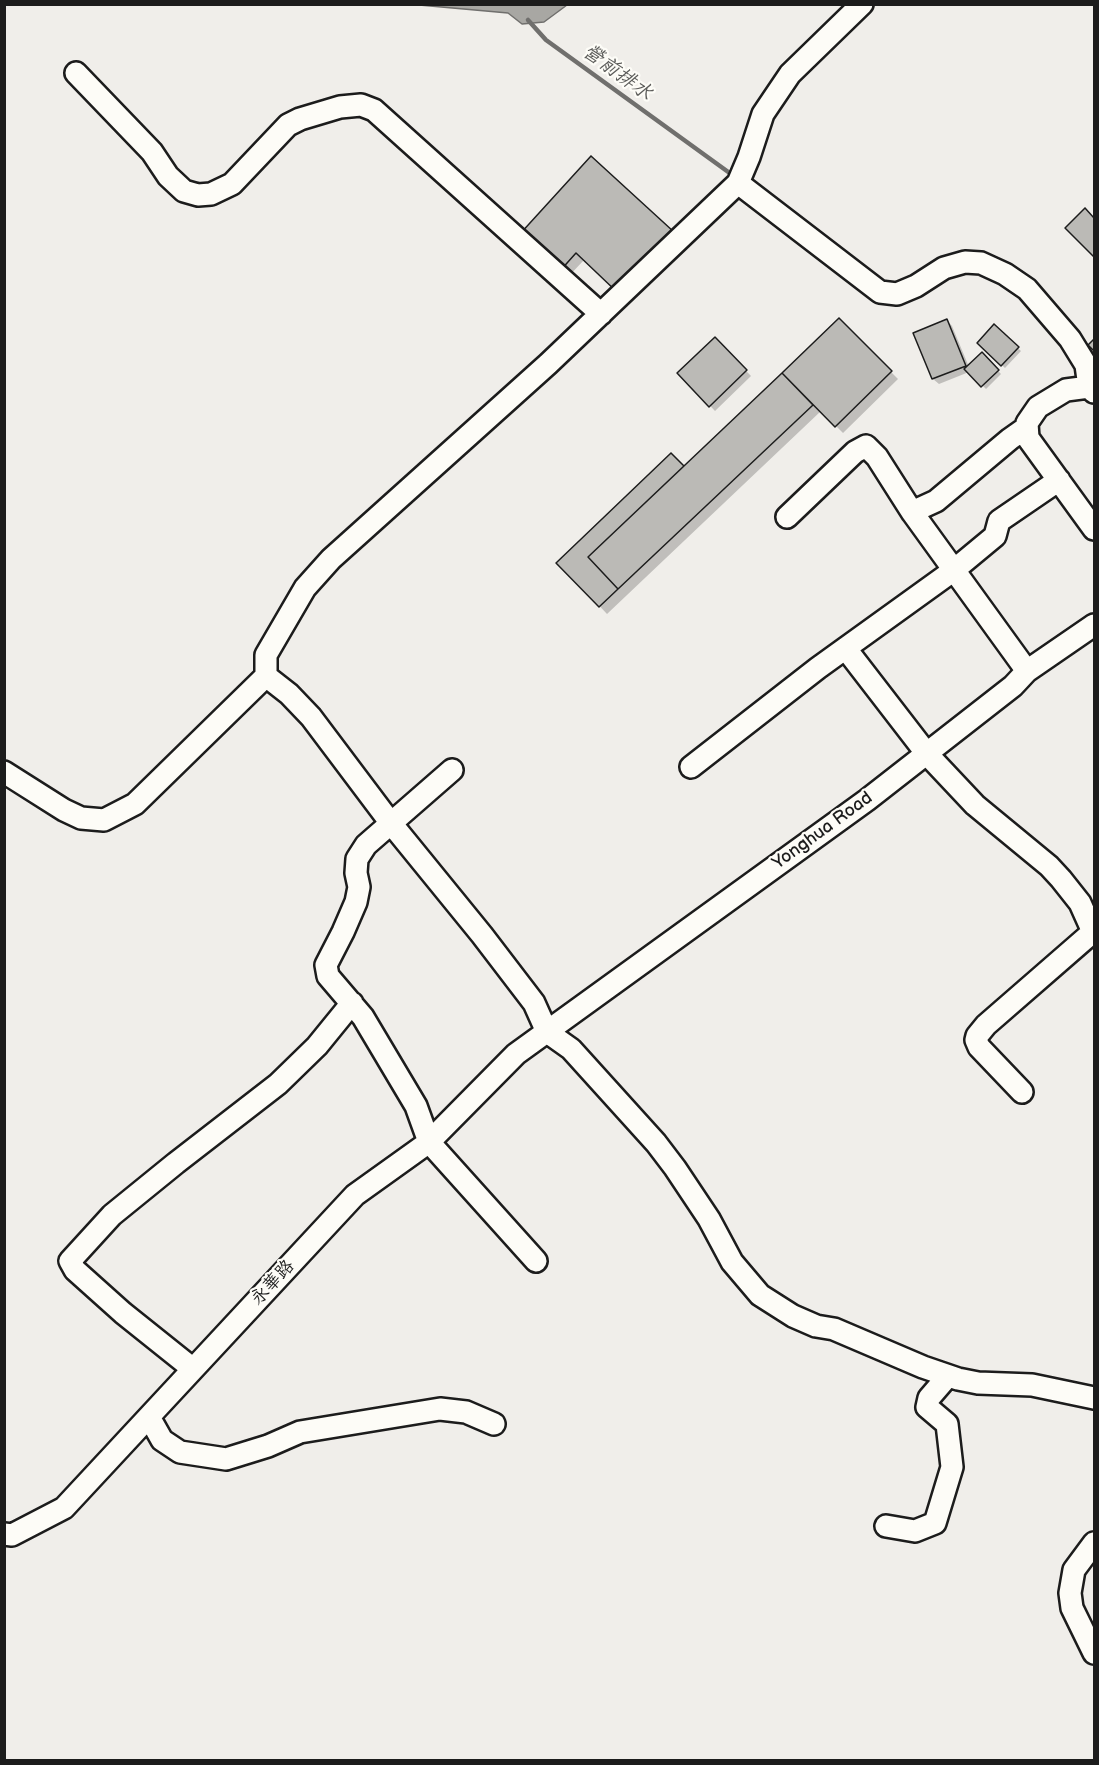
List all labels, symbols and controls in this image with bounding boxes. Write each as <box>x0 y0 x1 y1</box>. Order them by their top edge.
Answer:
water label: 營前排水 <box>578 40 656 106</box>
street label: Yonghua Road <box>769 788 877 874</box>
street label: 永華路 <box>247 1256 299 1310</box>

